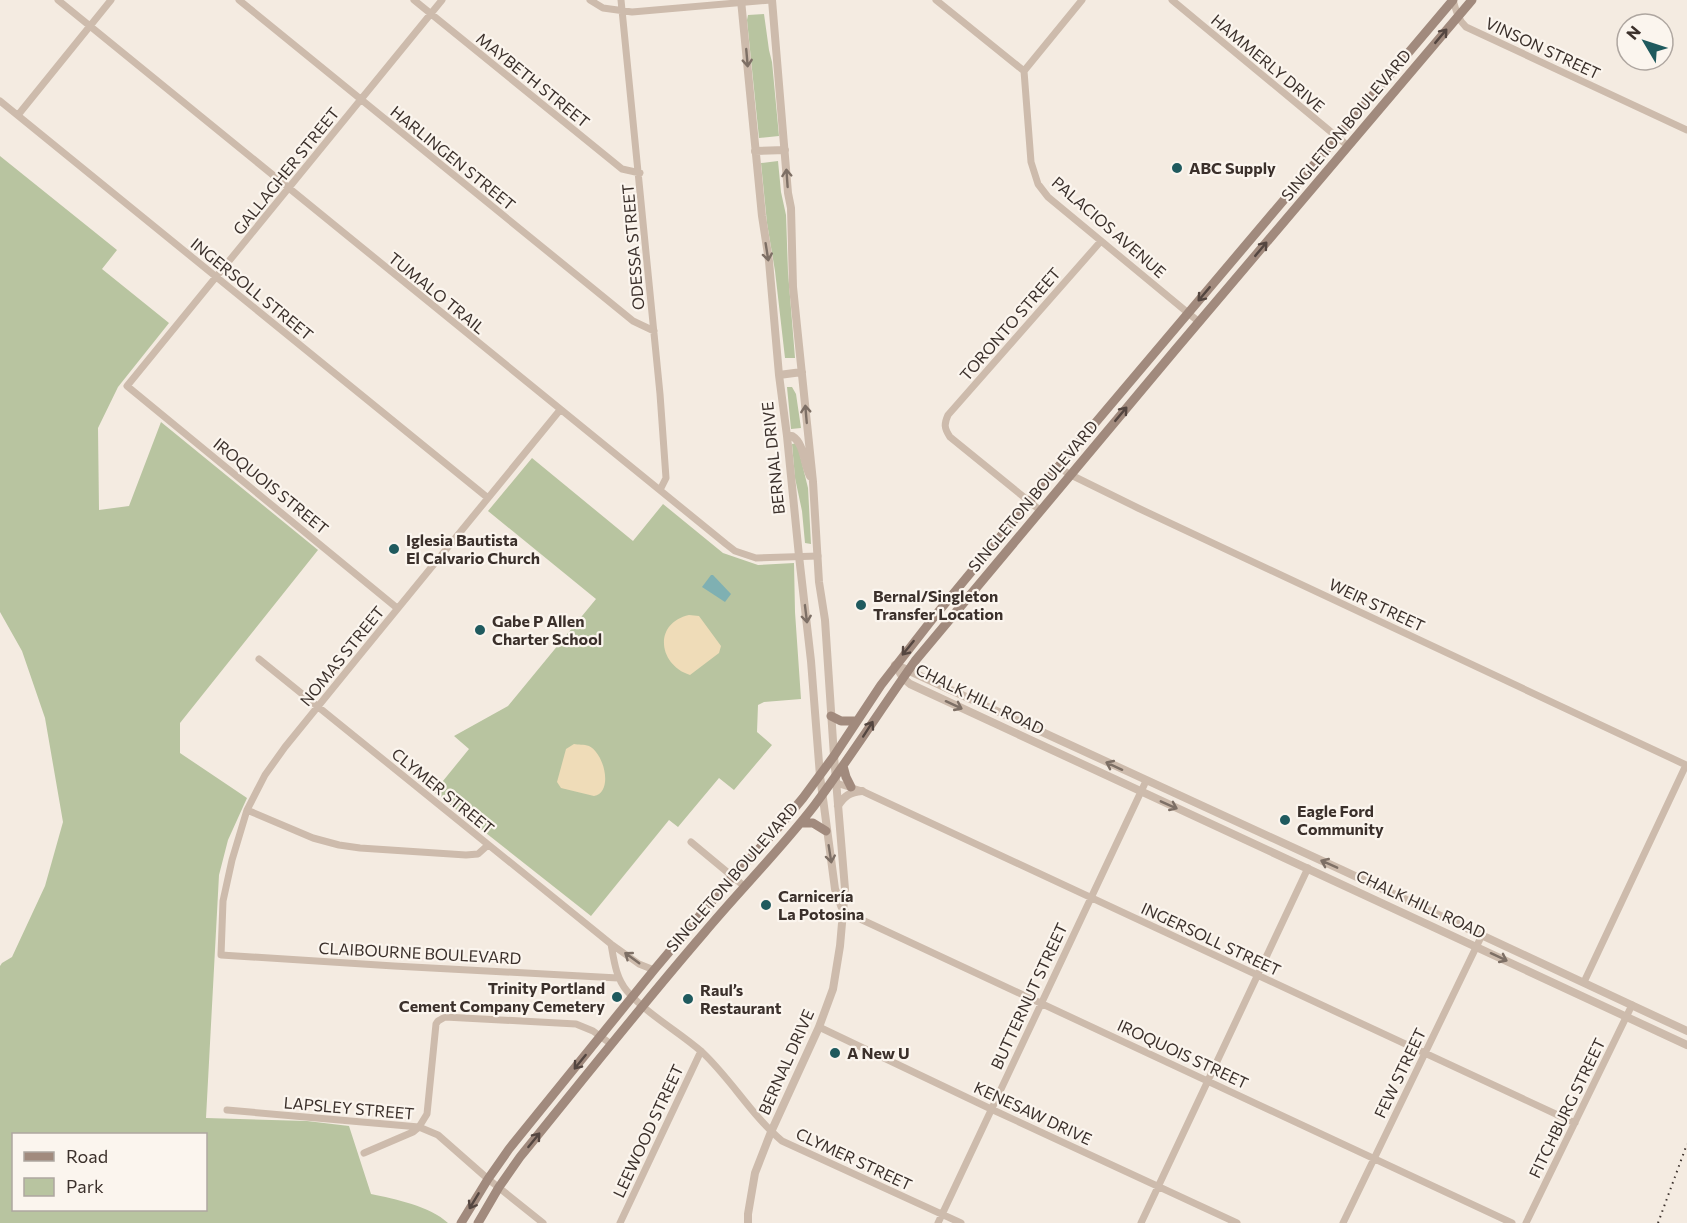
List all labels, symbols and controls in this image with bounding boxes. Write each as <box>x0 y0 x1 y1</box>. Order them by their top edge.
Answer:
street label: HAMMERLY DRIVE <box>1208 10 1329 116</box>
north arrow <box>1615 12 1675 72</box>
street label: VINSON STREET <box>1483 13 1604 82</box>
text: N <box>1622 22 1644 43</box>
street label: MAYBETH STREET <box>473 28 594 131</box>
one-way arrow <box>1434 29 1448 44</box>
street label: SINGLETON BOULEVARD <box>1277 45 1414 204</box>
one-way arrow <box>741 48 752 68</box>
street label: HARLINGEN STREET <box>387 101 520 214</box>
street label: GALLAGHER STREET <box>228 103 343 238</box>
place label: ABC Supply <box>1189 158 1276 177</box>
marker: ABC Supply <box>1170 161 1184 175</box>
one-way arrow <box>781 168 792 188</box>
street label: PALACIOS AVENUE <box>1049 172 1170 281</box>
street label: ODESSA STREET <box>618 183 647 311</box>
street label: INGERSOLL STREET <box>187 233 317 344</box>
one-way arrow <box>1254 241 1267 257</box>
one-way arrow <box>762 242 773 261</box>
street label: TUMALO TRAIL <box>385 248 489 337</box>
street label: TORONTO STREET <box>955 263 1064 384</box>
one-way arrow <box>1198 286 1211 302</box>
street label: BERNAL DRIVE <box>757 401 788 515</box>
one-way arrow <box>800 404 811 424</box>
one-way arrow <box>1115 406 1128 422</box>
street label: SINGLETON BOULEVARD <box>964 416 1101 575</box>
street label: IROQUOIS STREET <box>210 433 333 538</box>
place label: Iglesia Bautista El Calvario Church <box>406 530 540 567</box>
marker: Iglesia Bautista El Calvario Church <box>387 542 401 556</box>
street label: WEIR STREET <box>1326 574 1428 635</box>
place label: Bernal/Singleton Transfer Location <box>873 586 1003 623</box>
marker: Bernal/Singleton Transfer Location <box>854 598 868 612</box>
street label: NOMAS STREET <box>296 602 388 709</box>
one-way arrow <box>800 604 811 624</box>
place label: Gabe P Allen Charter School <box>492 611 602 648</box>
marker: Gabe P Allen Charter School <box>473 623 487 637</box>
one-way arrow <box>902 640 915 656</box>
street label: CHALK HILL ROAD <box>913 659 1048 738</box>
one-way arrow <box>945 700 963 711</box>
one-way arrow <box>861 720 874 737</box>
street label: CLYMER STREET <box>388 744 498 838</box>
one-way arrow <box>1105 759 1123 771</box>
street label: SINGLETON BOULEVARD <box>662 798 802 955</box>
one-way arrow <box>1160 800 1178 811</box>
place label: Eagle Ford Community <box>1297 801 1384 838</box>
marker: Eagle Ford Community <box>1278 813 1292 827</box>
one-way arrow <box>824 843 835 863</box>
one-way arrow <box>1321 858 1339 869</box>
street label: CHALK HILL ROAD <box>1353 865 1489 942</box>
place label: Carnicería La Potosina <box>778 886 864 923</box>
marker: Carnicería La Potosina <box>759 898 773 912</box>
street label: INGERSOLL STREET <box>1138 898 1284 979</box>
street label: BUTTERNUT STREET <box>986 920 1071 1072</box>
street label: CLAIBOURNE BOULEVARD <box>318 938 522 967</box>
one-way arrow <box>624 952 640 965</box>
one-way arrow <box>1489 952 1507 964</box>
place label: Trinity Portland Cement Company Cemetery <box>399 978 605 1015</box>
place label: Raul’s Restaurant <box>700 980 782 1017</box>
marker: Trinity Portland Cement Company Cemetery <box>610 990 624 1004</box>
marker: Raul’s Restaurant <box>681 992 695 1006</box>
street label: BERNAL DRIVE <box>754 1006 817 1117</box>
street label: IROQUOIS STREET <box>1115 1015 1252 1092</box>
street label: FEW STREET <box>1370 1025 1429 1121</box>
street label: FITCHBURG STREET <box>1524 1035 1609 1181</box>
place label: A New U <box>847 1043 910 1062</box>
marker: A New U <box>828 1046 842 1060</box>
one-way arrow <box>573 1053 586 1069</box>
street label: LEEWOOD STREET <box>608 1061 687 1200</box>
street label: KENESAW DRIVE <box>971 1077 1095 1148</box>
street label: LAPSLEY STREET <box>283 1092 415 1123</box>
street label: CLYMER STREET <box>793 1123 915 1194</box>
legend <box>12 1133 207 1211</box>
one-way arrow <box>527 1133 540 1149</box>
text: Road <box>66 1145 108 1167</box>
text: Park <box>66 1175 104 1197</box>
one-way arrow <box>468 1192 480 1209</box>

